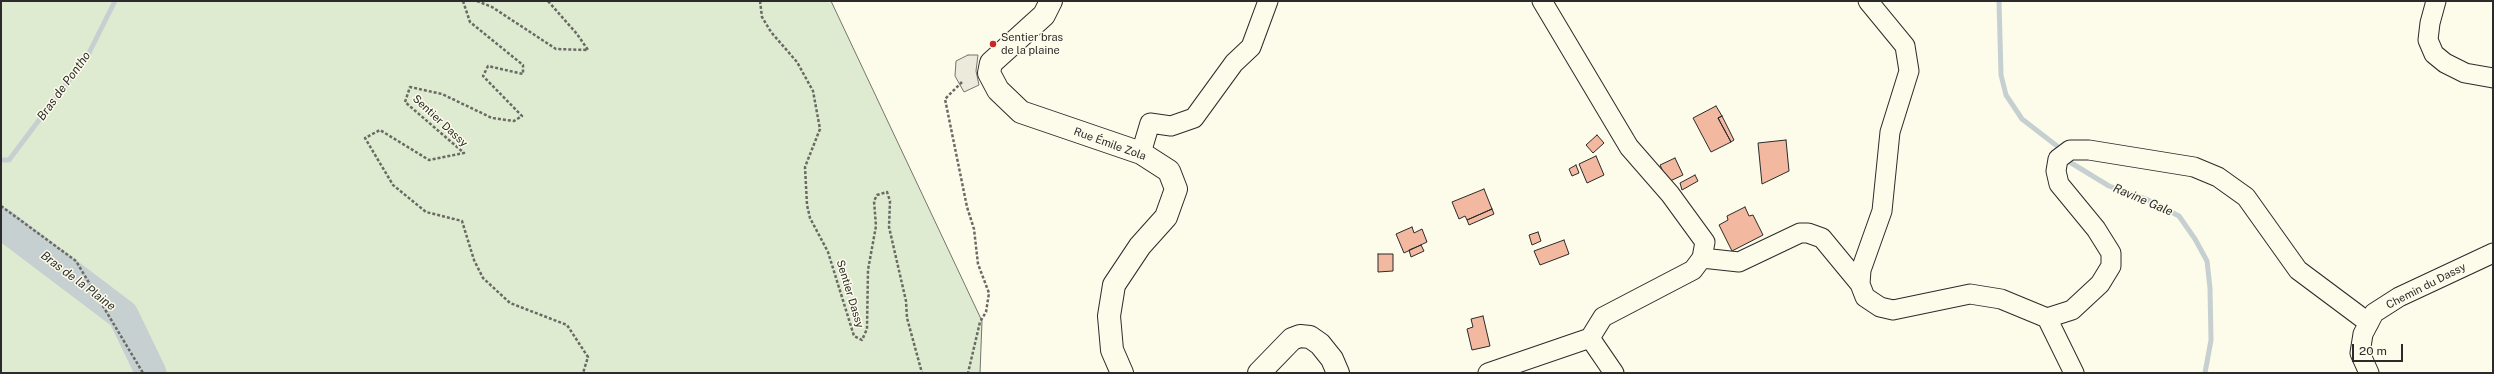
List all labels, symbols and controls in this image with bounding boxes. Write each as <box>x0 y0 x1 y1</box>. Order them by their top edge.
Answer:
place label: Sentier bras de la plaine <box>1001 31 1063 57</box>
marker: Sentier bras de la plaine <box>988 39 998 49</box>
water label: Bras de Pontho <box>34 49 94 123</box>
street label: Sentier Dassy <box>410 92 470 150</box>
street label: Rue Émile Zola <box>1072 125 1148 163</box>
water label: Ravine Gale <box>2111 181 2175 219</box>
water label: Bras de la Plaine <box>38 248 118 314</box>
street label: Sentier Dassy <box>833 258 867 330</box>
street label: Chemin du Dassy <box>2384 260 2468 312</box>
scale bar <box>2354 336 2405 362</box>
text: 20 m <box>2359 344 2387 358</box>

